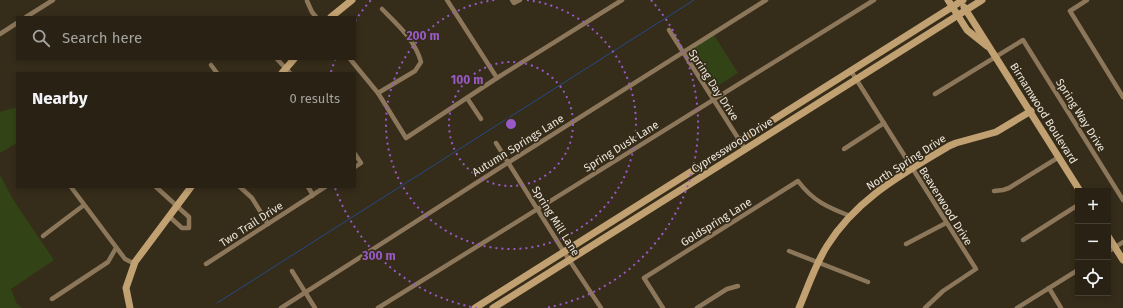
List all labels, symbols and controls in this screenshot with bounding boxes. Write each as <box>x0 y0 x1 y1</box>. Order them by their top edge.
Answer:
search box <box>16 16 356 60</box>
icon: search <box>30 27 52 49</box>
text: Search here <box>62 29 142 47</box>
text: 200 m <box>406 29 440 43</box>
street label: Spring Day Drive <box>686 47 741 123</box>
street label: Birnamwood Boulevard <box>1007 60 1080 166</box>
text: 100 m <box>451 73 483 87</box>
street label: Spring Way Drive <box>1053 76 1108 154</box>
text: Nearby <box>32 88 87 109</box>
text: 0 results <box>289 91 340 106</box>
street label: Autumn Springs Lane <box>470 112 567 179</box>
street label: Cypresswood Drive <box>689 115 775 176</box>
centre of rings <box>504 117 518 131</box>
street label: Spring Dusk Lane <box>581 118 661 175</box>
street label: North Spring Drive <box>864 132 949 193</box>
street label: Beaverwood Drive <box>916 165 975 248</box>
street label: Spring Mill Lane <box>529 184 582 259</box>
map controls <box>1075 188 1111 296</box>
button: + <box>1075 188 1111 224</box>
street label: Goldspring Lane <box>678 195 754 249</box>
street label: Two Trail Drive <box>217 199 285 250</box>
button: − <box>1075 224 1111 260</box>
text: 300 m <box>361 249 396 263</box>
button: locate <box>1075 260 1111 296</box>

